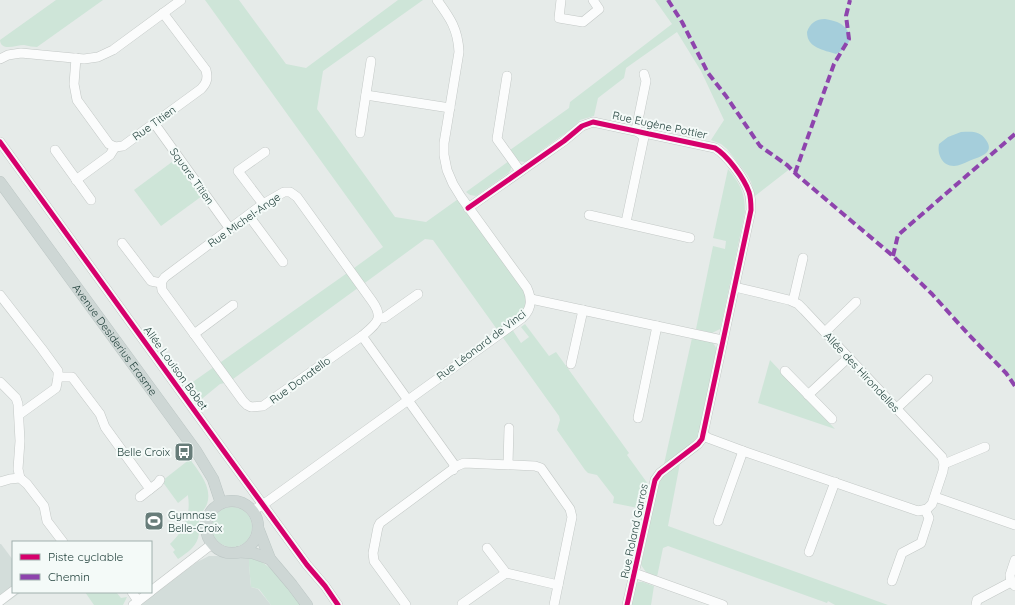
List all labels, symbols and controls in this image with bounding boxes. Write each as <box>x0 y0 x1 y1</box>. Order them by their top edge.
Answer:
street label: Rue Titien <box>129 103 179 143</box>
street label: Rue Eugène Pottier <box>611 108 710 142</box>
street label: Square Titien <box>167 145 217 207</box>
street label: Rue Michel-Ange <box>205 190 283 250</box>
street label: Avenue Desiderius Erasme <box>69 281 160 398</box>
street label: Rue Léonard de Vinci <box>434 307 528 383</box>
street label: Allée Louison Bobet <box>141 323 211 413</box>
street label: Allée des Hirondelles <box>821 329 903 415</box>
street label: Rue Donatello <box>267 353 333 407</box>
bus stop icon: Belle Croix <box>173 441 195 463</box>
place label: Belle Croix <box>117 445 170 459</box>
street label: Rue Roland Garros <box>617 482 651 580</box>
place label: Gymnase Belle-Croix <box>168 508 222 535</box>
sports icon: Gymnase Belle-Croix <box>143 510 165 532</box>
legend <box>12 541 152 593</box>
text: Piste cyclable <box>48 549 124 564</box>
text: Chemin <box>48 569 90 584</box>

